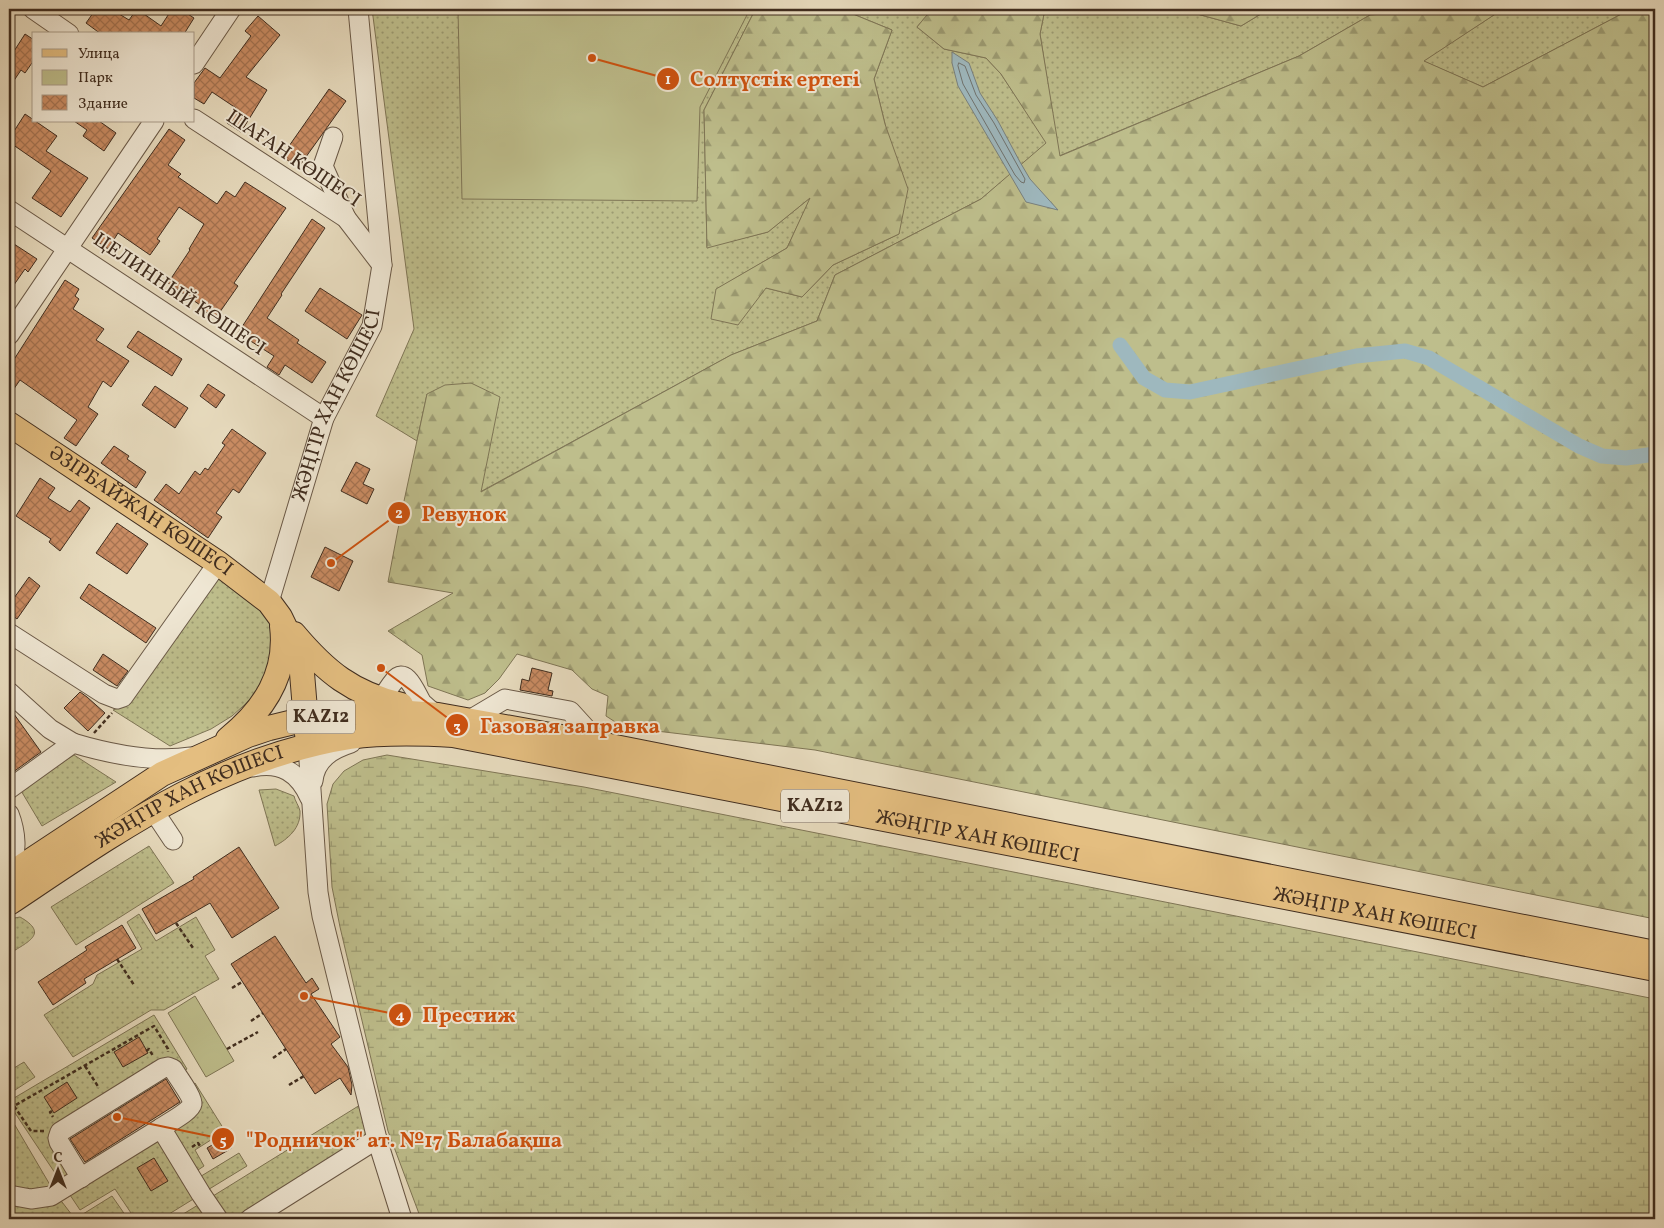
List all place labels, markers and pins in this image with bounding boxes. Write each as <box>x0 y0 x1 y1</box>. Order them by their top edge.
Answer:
callout: Солтүстік ертегі <box>655 61 870 97</box>
callout: Ревунок <box>386 495 516 531</box>
callout: Газовая заправка <box>445 707 670 743</box>
callout: Престиж <box>387 997 526 1033</box>
callout: "Родничок" ат. №17 Балабақша <box>211 1121 572 1157</box>

